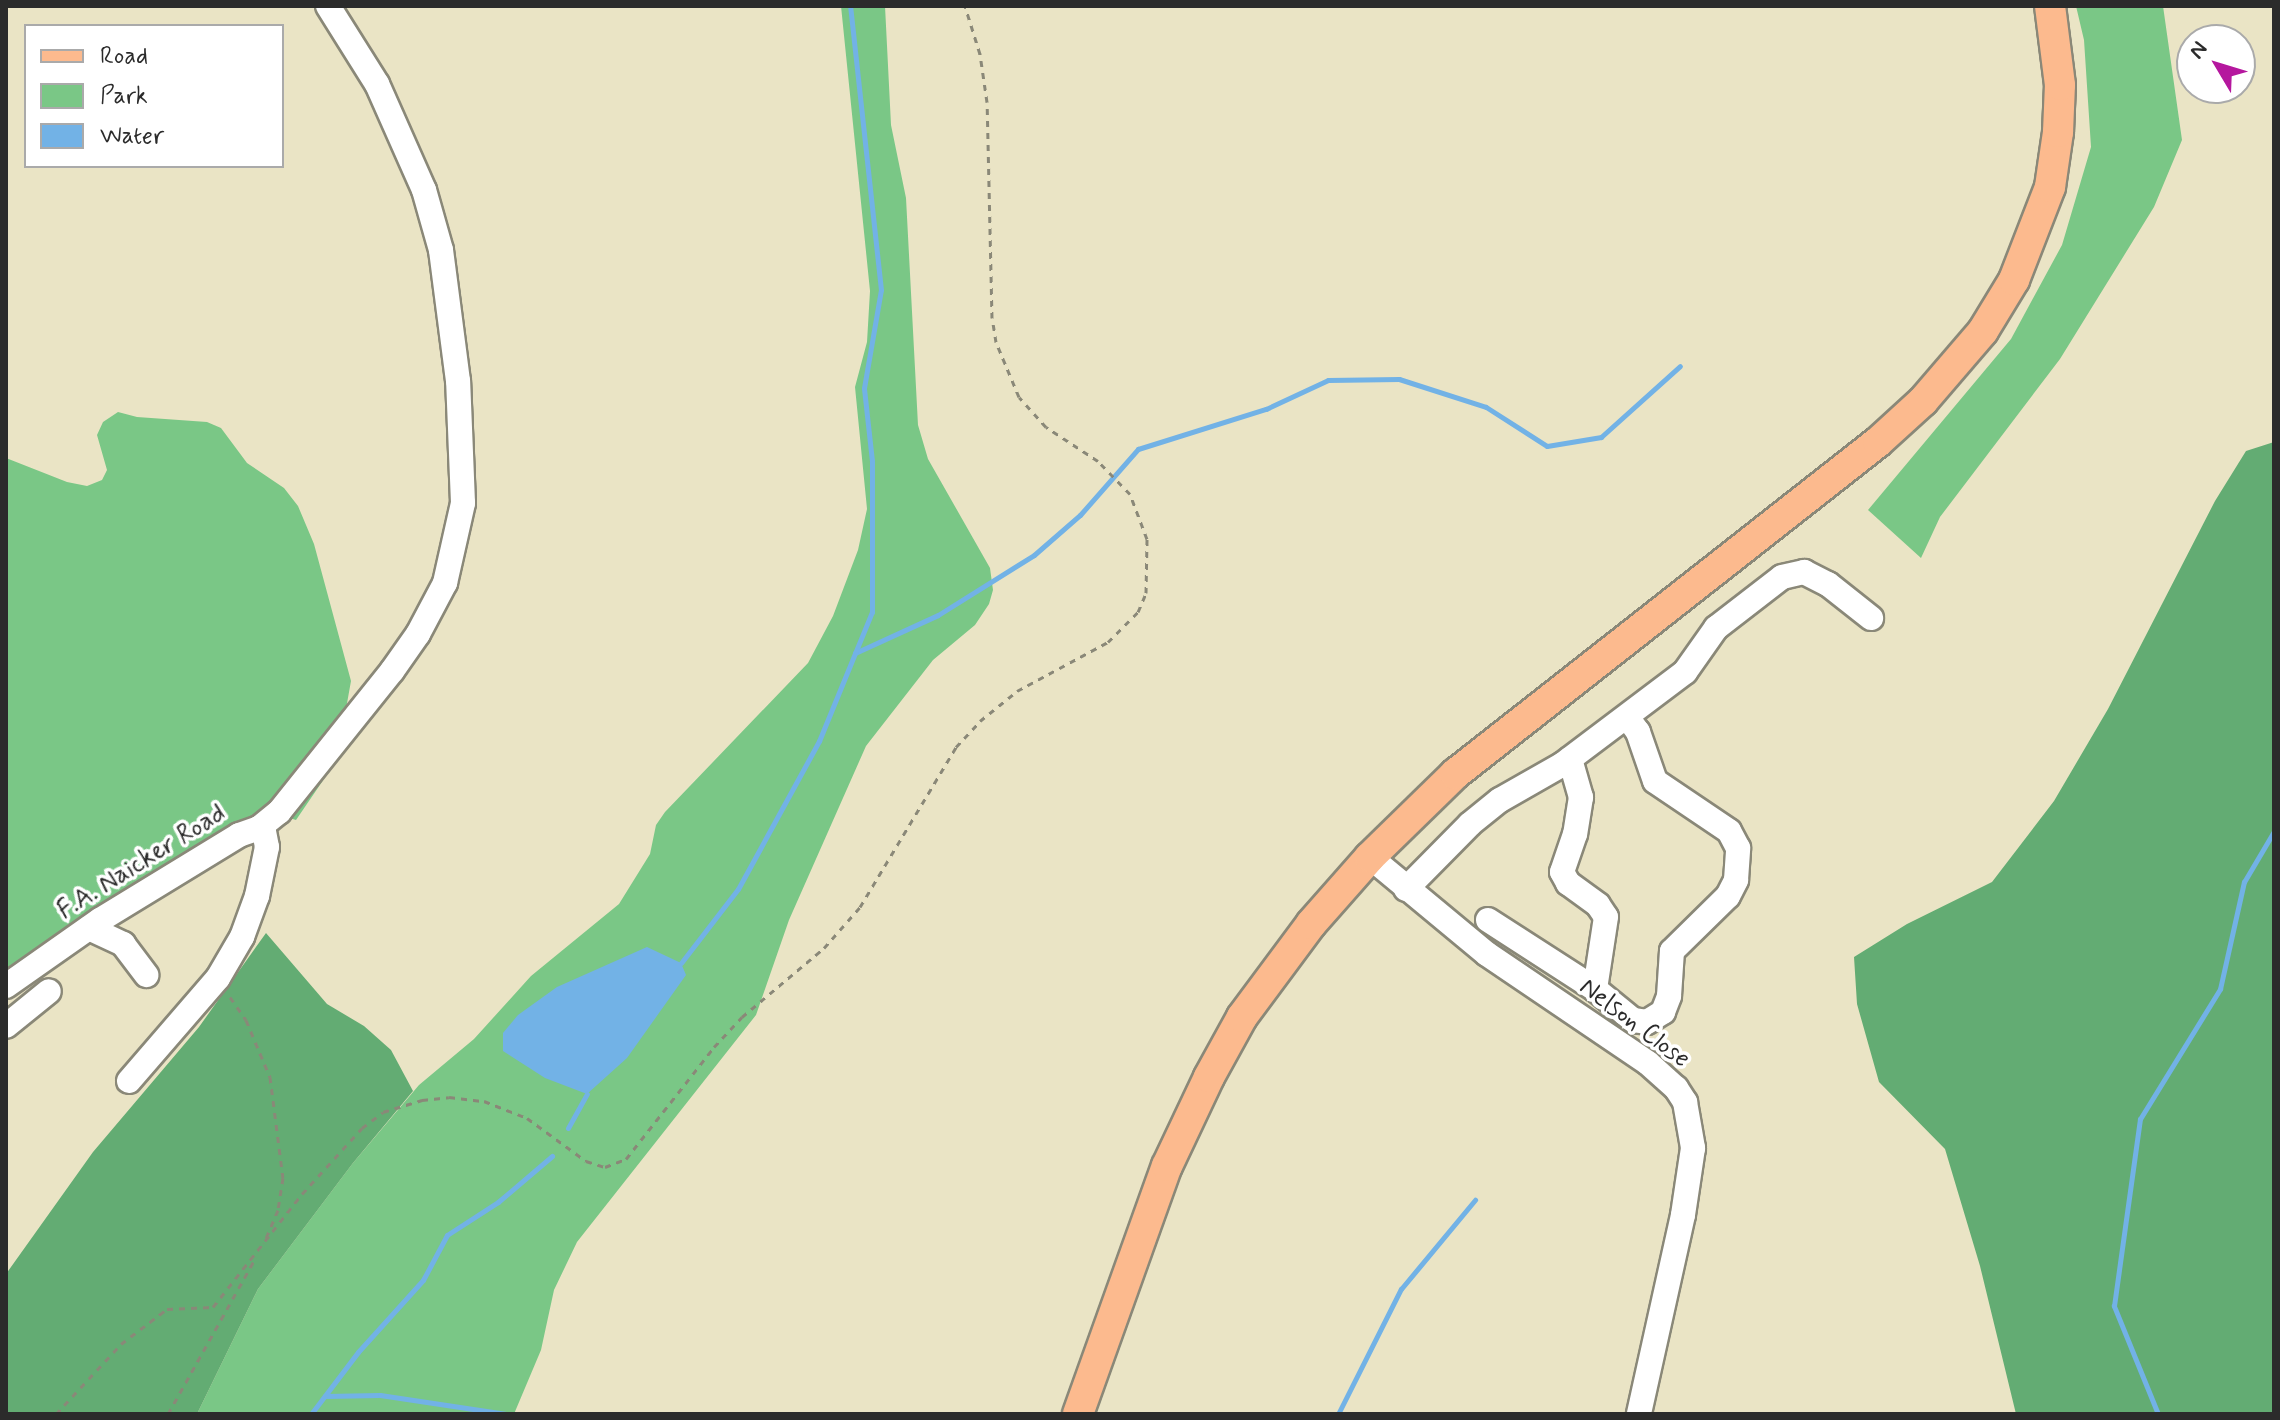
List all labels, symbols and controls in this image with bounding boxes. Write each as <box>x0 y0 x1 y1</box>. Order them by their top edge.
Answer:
legend <box>24 24 284 168</box>
north arrow <box>2176 24 2256 104</box>
text: N <box>2183 36 2214 65</box>
text: Road <box>100 41 148 72</box>
text: Park <box>100 81 148 112</box>
text: Water <box>100 121 164 152</box>
street label: F.A. Naicker Road <box>52 799 232 927</box>
street label: Nelson Close <box>1571 971 1697 1077</box>

